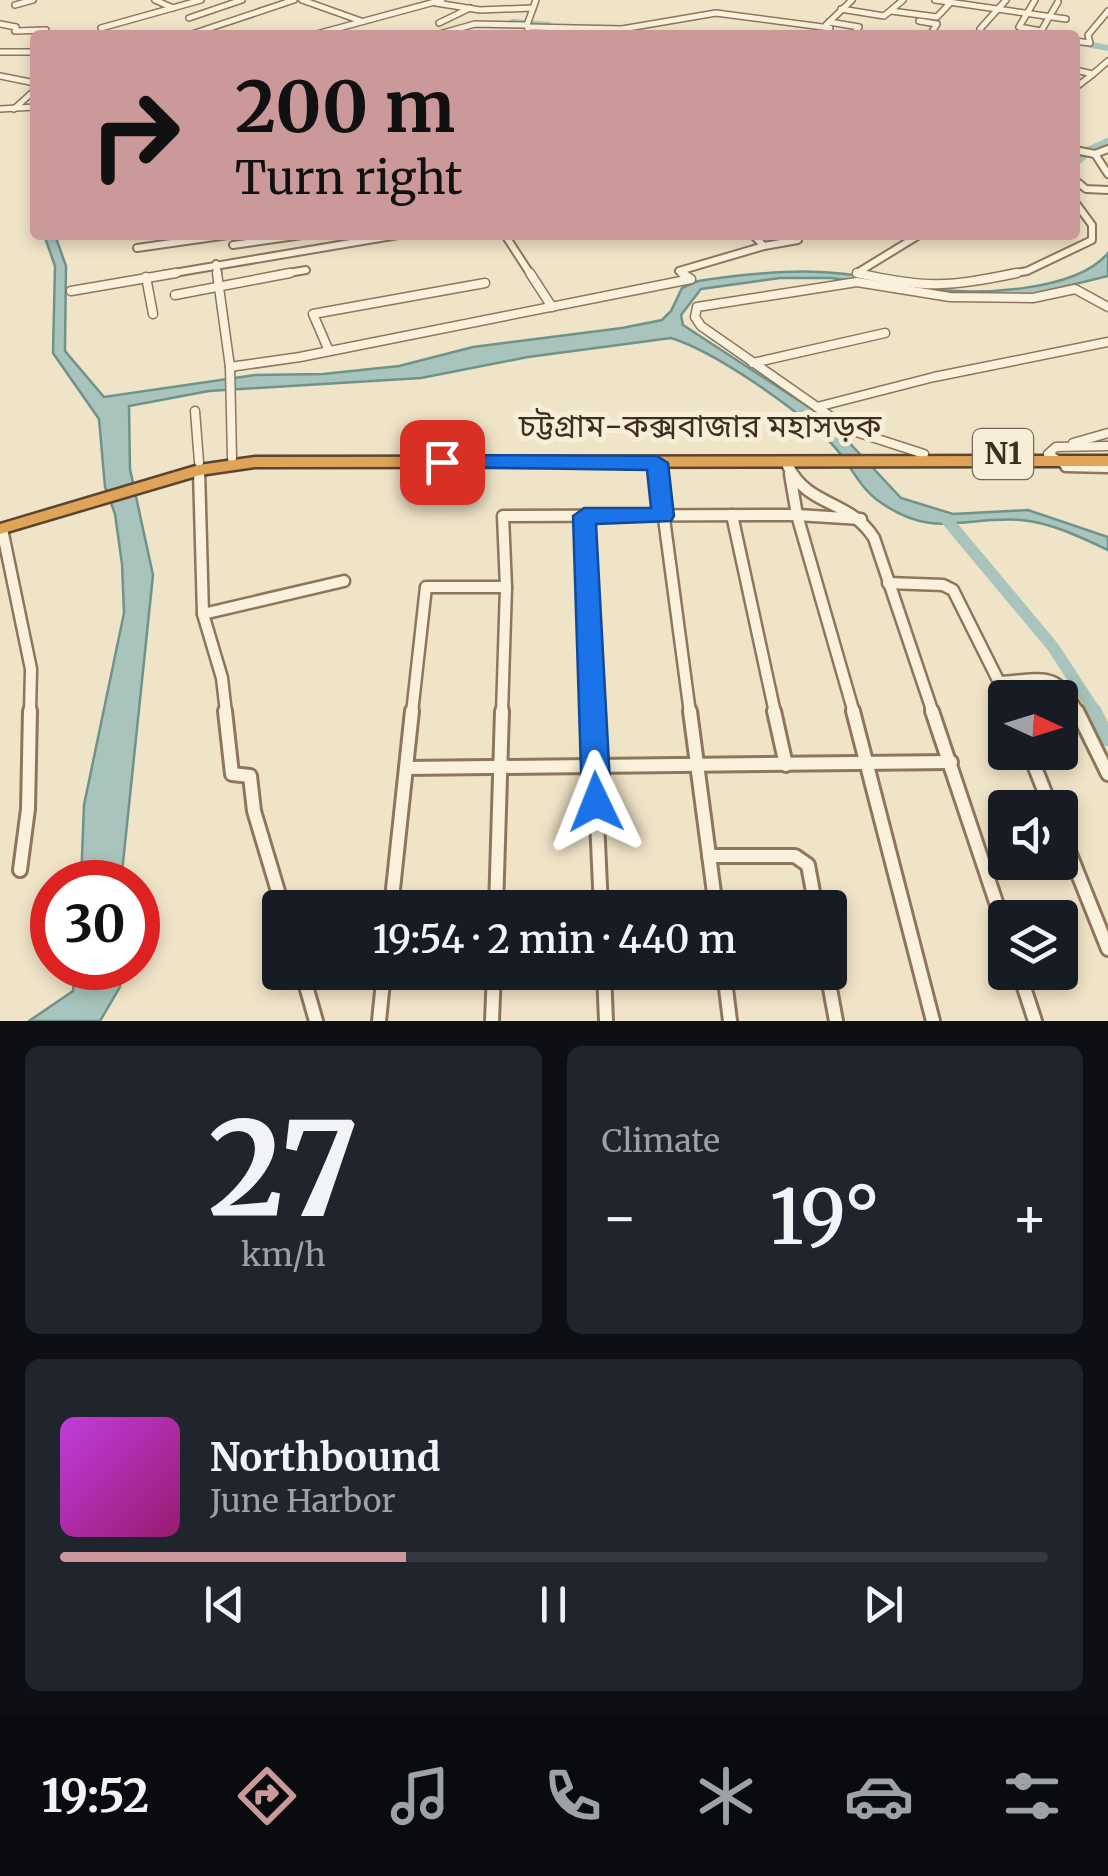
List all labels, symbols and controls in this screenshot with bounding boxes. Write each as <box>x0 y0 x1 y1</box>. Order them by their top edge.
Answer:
text: 200 m <box>235 63 455 151</box>
icon: right <box>70 70 200 200</box>
text: Turn right <box>235 150 463 206</box>
street label: চট্টগ্রাম-কক্সবাজার মহাসড়ক <box>518 406 882 446</box>
pin <box>400 420 485 505</box>
road number: N1 <box>973 429 1033 479</box>
icon: arrive <box>415 435 470 490</box>
north arrow <box>988 680 1078 770</box>
map controls <box>988 680 1078 990</box>
position arrow <box>544 750 648 854</box>
button: sound <box>988 790 1078 880</box>
speed limit sign: 30 <box>30 860 160 990</box>
button: layers <box>988 900 1078 990</box>
text: 19:54 · 2 min · 440 m <box>372 916 737 963</box>
text: 27 <box>208 1088 358 1251</box>
text: Climate <box>602 1121 720 1161</box>
text: 19° <box>770 1170 880 1264</box>
text: − <box>602 1183 638 1252</box>
text: + <box>1011 1183 1048 1252</box>
text: km/h <box>241 1235 326 1275</box>
text: Northbound <box>210 1434 440 1481</box>
text: June Harbor <box>210 1481 396 1521</box>
icon: previous <box>197 1577 252 1632</box>
icon: pause <box>526 1577 581 1632</box>
icon: next <box>856 1577 911 1632</box>
icon: directions <box>232 1761 302 1831</box>
icon: music <box>385 1761 455 1831</box>
icon: phone <box>538 1761 608 1831</box>
icon: climate <box>691 1761 761 1831</box>
icon: car <box>844 1761 914 1831</box>
icon: filters <box>997 1761 1067 1831</box>
text: 19:52 <box>41 1768 149 1824</box>

